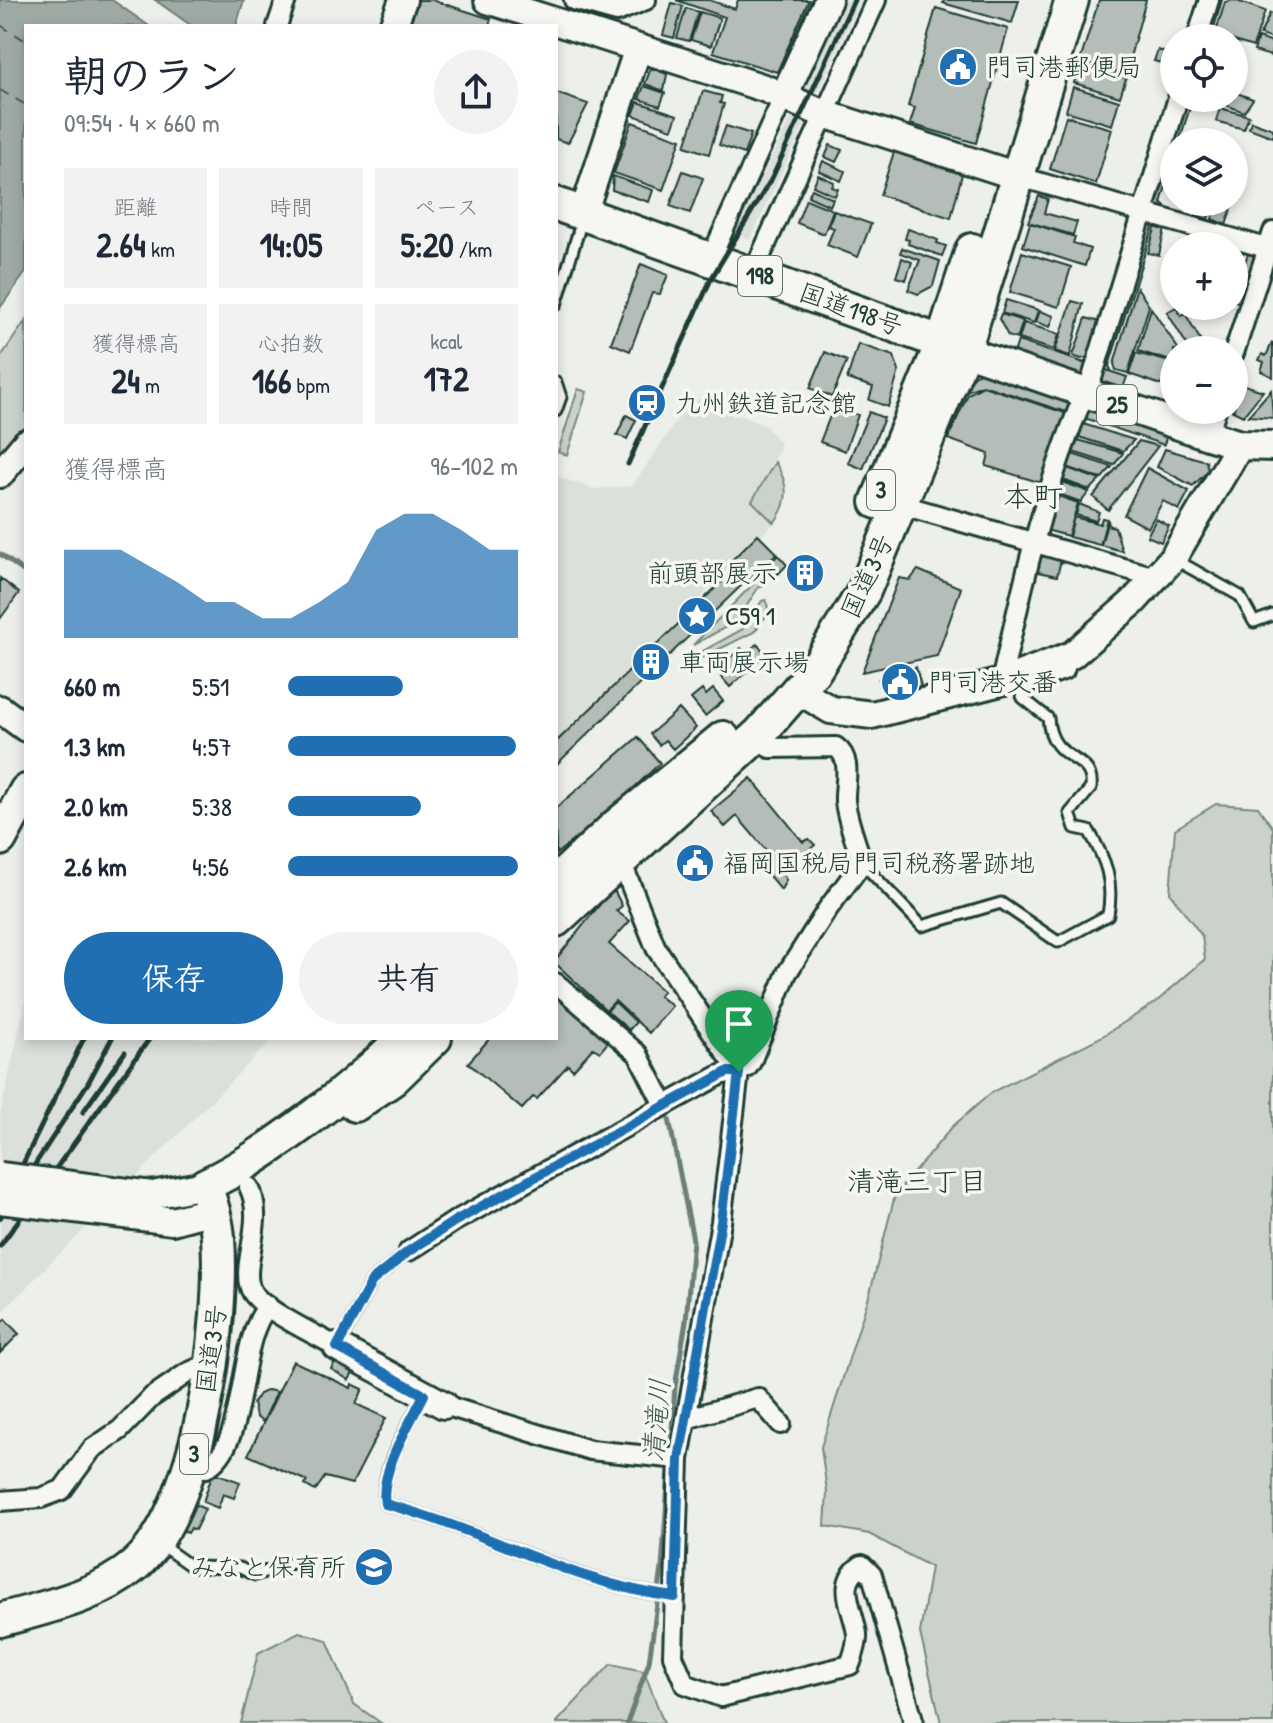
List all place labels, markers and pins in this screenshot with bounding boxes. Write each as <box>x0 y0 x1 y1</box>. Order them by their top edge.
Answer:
public building icon: 門司港郵便局 <box>937 46 979 88</box>
place label: 門司港郵便局 <box>986 49 1142 84</box>
station icon: 九州鉄道記念館 <box>626 382 668 424</box>
place label: 九州鉄道記念館 <box>675 385 857 420</box>
building icon: 前頭部展示 <box>784 552 826 594</box>
place label: 前頭部展示 <box>647 555 777 590</box>
place icon: C59 1 <box>676 595 718 637</box>
place label: C59 1 <box>725 598 775 633</box>
building icon: 車両展示場 <box>630 641 672 683</box>
place label: 車両展示場 <box>679 644 809 679</box>
public building icon: 門司港交番 <box>879 661 921 703</box>
place label: 門司港交番 <box>928 664 1058 699</box>
public building icon: 福岡国税局門司税務署跡地 <box>674 842 716 884</box>
place label: 福岡国税局門司税務署跡地 <box>723 845 1035 880</box>
pin <box>705 990 773 1072</box>
school or university icon: みなと保育所 <box>353 1546 395 1588</box>
place label: みなと保育所 <box>190 1549 346 1584</box>

